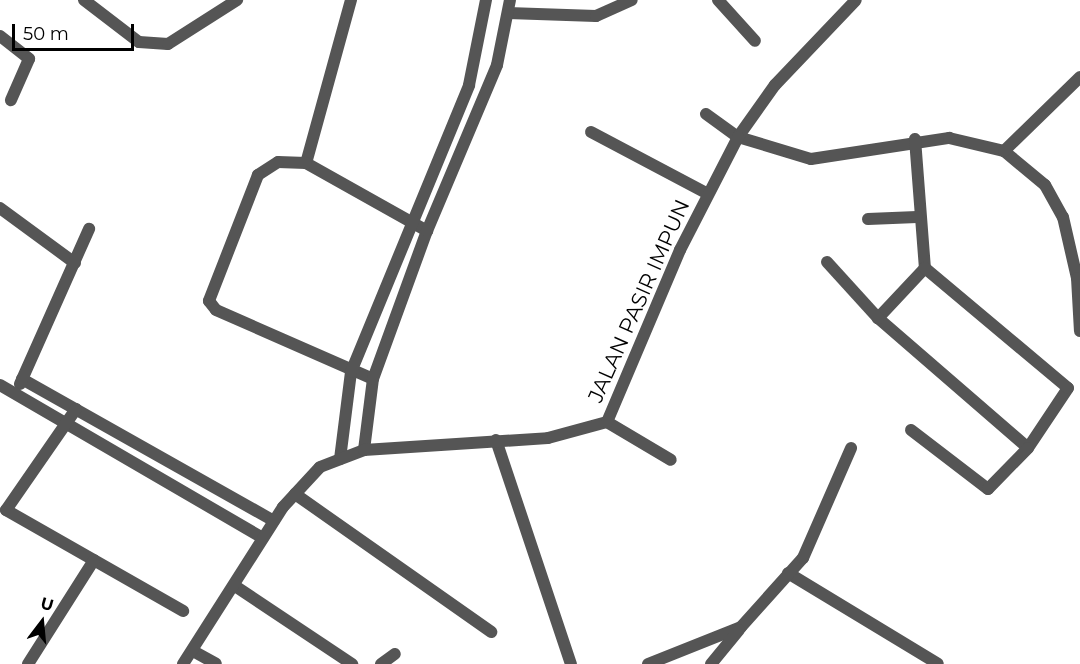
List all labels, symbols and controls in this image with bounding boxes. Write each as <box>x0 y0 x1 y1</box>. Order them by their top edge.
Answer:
scale bar <box>15 12 136 50</box>
text: 50 m <box>23 23 69 45</box>
street label: JALAN PASIR IMPUN <box>583 196 695 406</box>
north arrow <box>12 592 72 652</box>
text: U <box>38 593 56 615</box>

